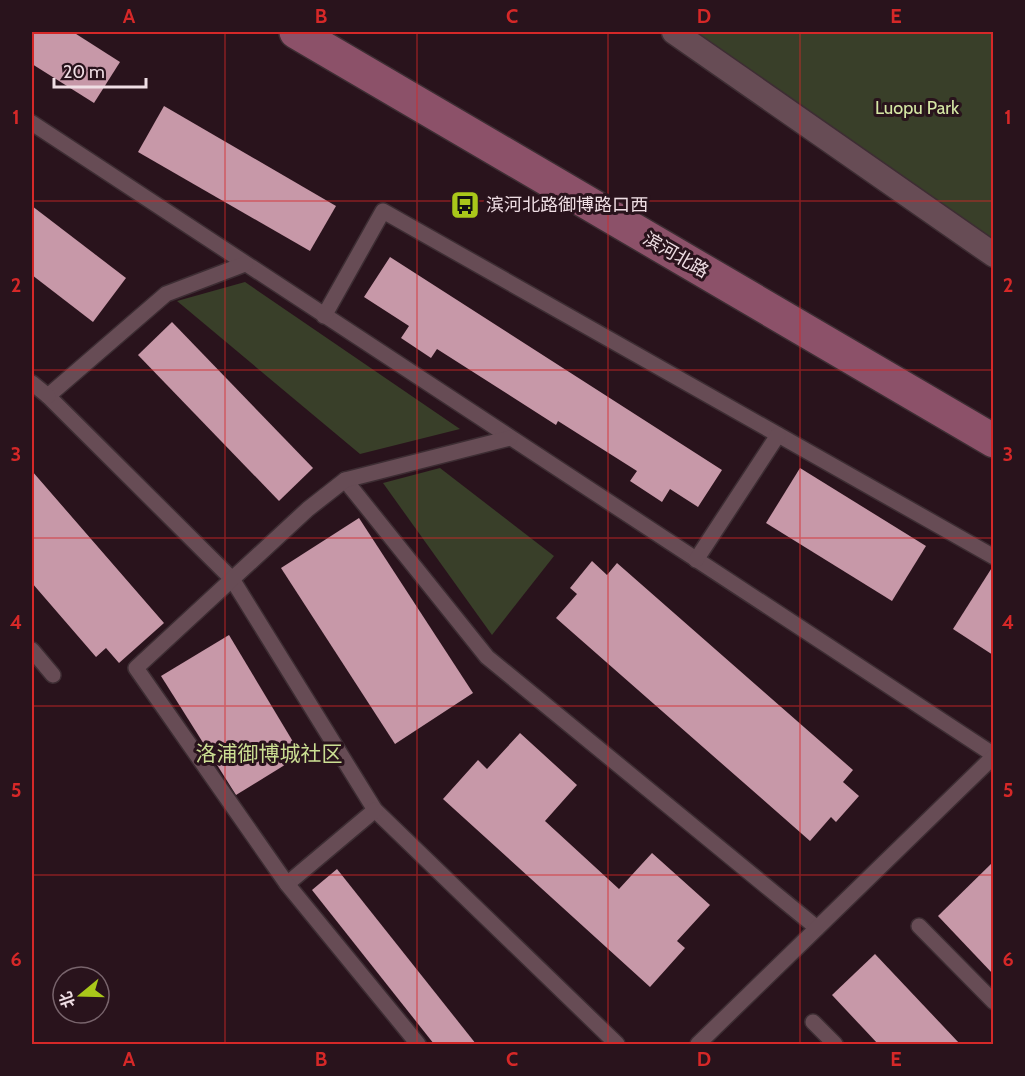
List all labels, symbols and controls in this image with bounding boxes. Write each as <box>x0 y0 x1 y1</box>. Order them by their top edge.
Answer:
text: A <box>123 4 136 28</box>
text: B <box>315 4 327 28</box>
text: C <box>506 4 518 28</box>
text: D <box>697 4 711 28</box>
text: E <box>890 4 902 28</box>
scale bar <box>54 51 146 89</box>
text: 20 m <box>63 61 105 83</box>
park label: Luopu Park <box>875 97 960 119</box>
text: 1 <box>12 105 20 129</box>
text: 1 <box>1004 105 1012 129</box>
bus stop icon: 滨河北路御博路口西 <box>449 189 481 221</box>
place label: 滨河北路御博路口西 <box>486 194 648 216</box>
street label: 滨河北路 <box>639 227 713 283</box>
text: 2 <box>11 273 21 297</box>
text: 2 <box>1003 273 1013 297</box>
text: 3 <box>11 442 21 466</box>
text: 3 <box>1003 442 1013 466</box>
text: 4 <box>10 610 22 634</box>
text: 4 <box>1002 610 1014 634</box>
district label: 洛浦御博城社区 <box>196 741 343 766</box>
text: 5 <box>11 778 21 802</box>
text: 5 <box>1003 778 1013 802</box>
text: 6 <box>10 947 22 971</box>
text: 6 <box>1002 947 1014 971</box>
north arrow <box>51 965 111 1025</box>
text: 北 <box>56 989 79 1010</box>
text: A <box>123 1047 136 1071</box>
text: B <box>315 1047 327 1071</box>
text: C <box>506 1047 518 1071</box>
text: D <box>697 1047 711 1071</box>
text: E <box>890 1047 902 1071</box>

